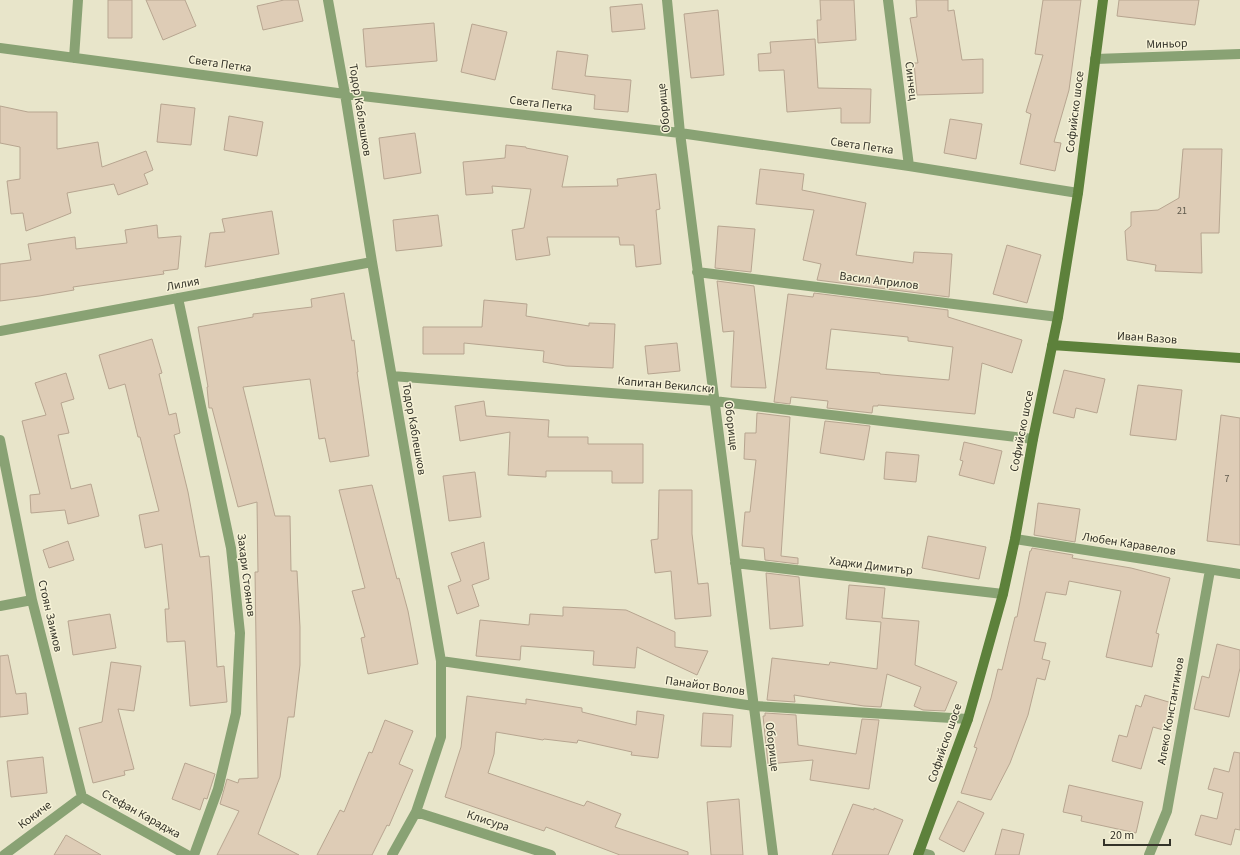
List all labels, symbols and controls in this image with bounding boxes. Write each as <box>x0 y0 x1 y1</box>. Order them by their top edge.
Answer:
street label: Миньор <box>1146 35 1188 53</box>
street label: Света Петка <box>187 51 253 77</box>
street label: Синчец <box>900 61 922 102</box>
street label: Тодор Каблешков <box>344 63 376 157</box>
street label: Софийско шосе <box>1062 70 1088 154</box>
street label: Оборище <box>653 82 675 134</box>
street label: Света Петка <box>508 92 574 116</box>
street label: Света Петка <box>829 133 895 159</box>
house number: 21 <box>1177 204 1187 218</box>
street label: Васил Априлов <box>838 268 920 294</box>
street label: Лилия <box>165 272 201 296</box>
street label: Иван Вазов <box>1116 327 1178 349</box>
street label: Капитан Векилски <box>617 372 715 398</box>
street label: Тодор Каблешков <box>398 382 430 476</box>
street label: Софийско шосе <box>1006 389 1038 473</box>
street label: Оборище <box>720 400 742 452</box>
house number: 7 <box>1225 472 1230 486</box>
street label: Любен Каравелов <box>1081 528 1177 560</box>
street label: Захари Стоянов <box>232 532 260 618</box>
street label: Хаджи Димитър <box>828 552 914 580</box>
street label: Стоян Заимов <box>33 578 67 654</box>
street label: Алеко Константинов <box>1153 656 1189 766</box>
street label: Панайот Волов <box>664 672 746 700</box>
street label: Софийско шосе <box>924 701 966 785</box>
street label: Оборище <box>761 721 783 773</box>
street label: Стефан Караджа <box>98 785 184 843</box>
street label: Кокиче <box>15 797 55 833</box>
street label: Клисура <box>464 806 512 836</box>
scale bar <box>1104 821 1170 847</box>
text: 20 m <box>1110 827 1134 844</box>

